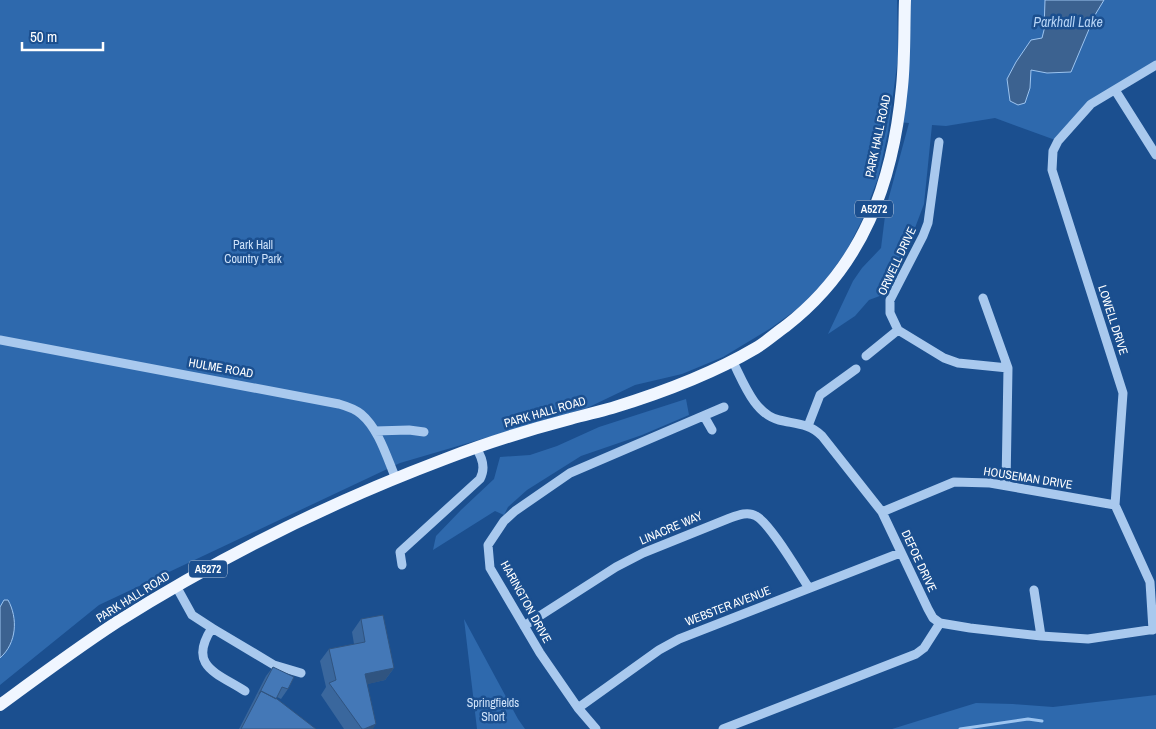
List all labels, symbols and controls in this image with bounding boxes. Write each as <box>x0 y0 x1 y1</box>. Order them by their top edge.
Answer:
water label: Parkhall Lake <box>1033 13 1103 31</box>
scale bar <box>22 20 104 52</box>
text: 50 m <box>30 26 57 47</box>
street label: PARK HALL ROAD <box>861 93 895 179</box>
road number: A5272 <box>855 200 893 218</box>
street label: ORWELL DRIVE <box>874 224 920 298</box>
park label: Park Hall Country Park <box>224 237 282 267</box>
street label: LOWELL DRIVE <box>1094 283 1132 357</box>
street label: HULME ROAD <box>187 354 255 382</box>
street label: PARK HALL ROAD <box>502 393 588 431</box>
street label: HOUSEMAN DRIVE <box>982 463 1074 493</box>
street label: LINACRE WAY <box>637 507 705 548</box>
street label: DEFOE DRIVE <box>898 527 940 595</box>
street label: HARINGTON DRIVE <box>497 558 555 646</box>
road number: A5272 <box>189 560 227 578</box>
street label: PARK HALL ROAD <box>93 568 173 626</box>
street label: WEBSTER AVENUE <box>683 582 773 630</box>
park label: Springfields Short <box>467 695 519 725</box>

